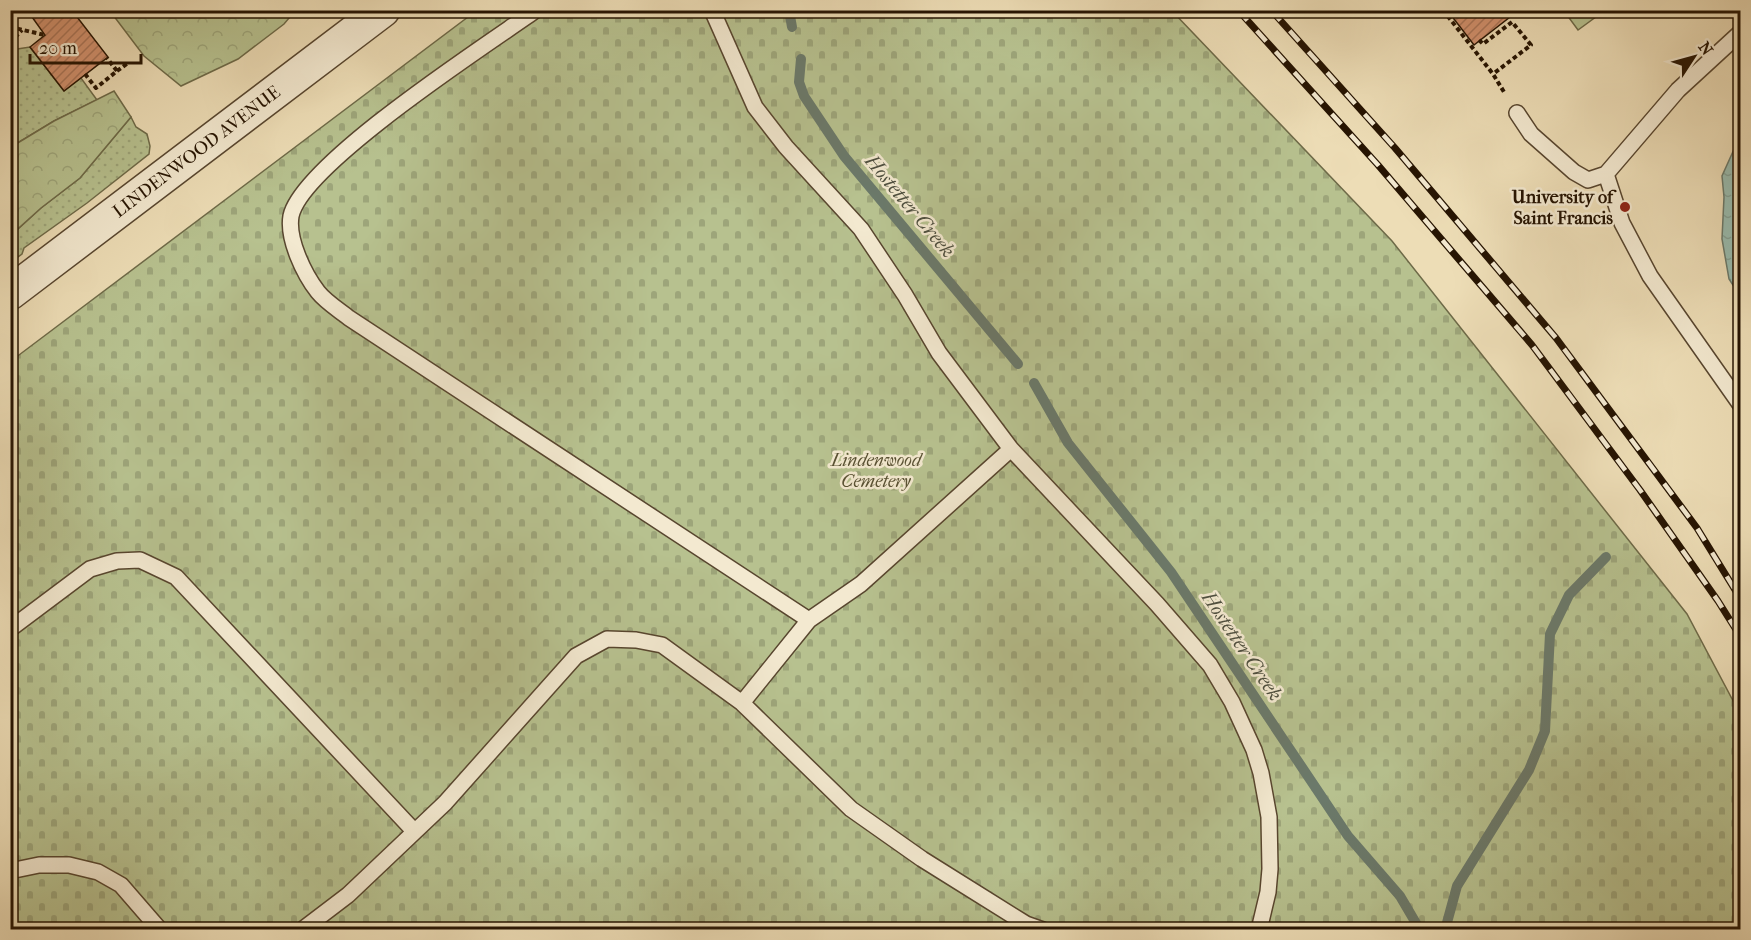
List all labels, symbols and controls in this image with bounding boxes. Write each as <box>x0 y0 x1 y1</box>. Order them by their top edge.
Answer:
scale bar <box>30 27 141 65</box>
north arrow <box>1664 27 1724 87</box>
text: 20 m <box>39 38 77 59</box>
text: N <box>1694 38 1717 60</box>
street label: LINDENWOOD AVENUE <box>108 81 284 222</box>
water label: Hostetter Creek <box>860 149 960 262</box>
place label: University of Saint Francis <box>1511 187 1617 229</box>
marker: University of Saint Francis <box>1618 200 1632 214</box>
park label: Lindenwood Cemetery <box>829 450 924 492</box>
water label: Hostetter Creek <box>1196 586 1287 705</box>

